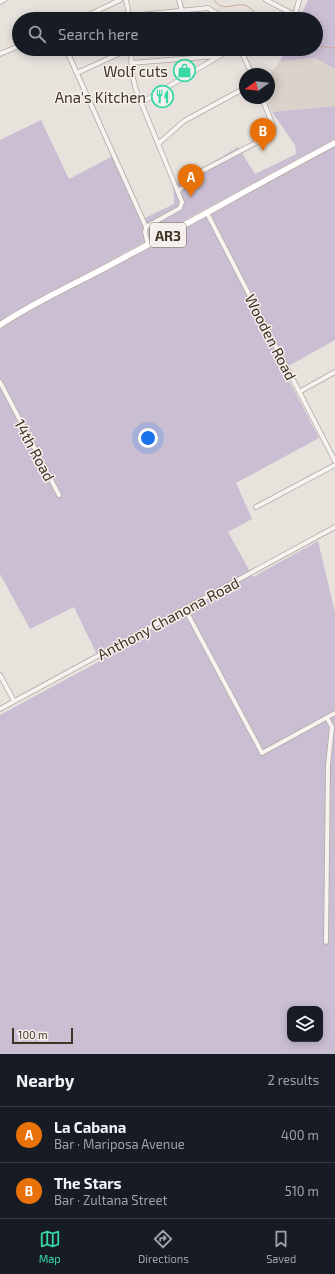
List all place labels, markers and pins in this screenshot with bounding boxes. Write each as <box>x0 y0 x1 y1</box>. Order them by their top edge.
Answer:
shop icon: Wolf cuts <box>171 58 197 84</box>
place label: Wolf cuts <box>103 62 168 80</box>
restaurant icon: Ana's Kitchen <box>149 84 175 110</box>
place label: Ana's Kitchen <box>55 88 146 106</box>
pin: B <box>250 118 276 151</box>
pin: A <box>178 164 204 197</box>

